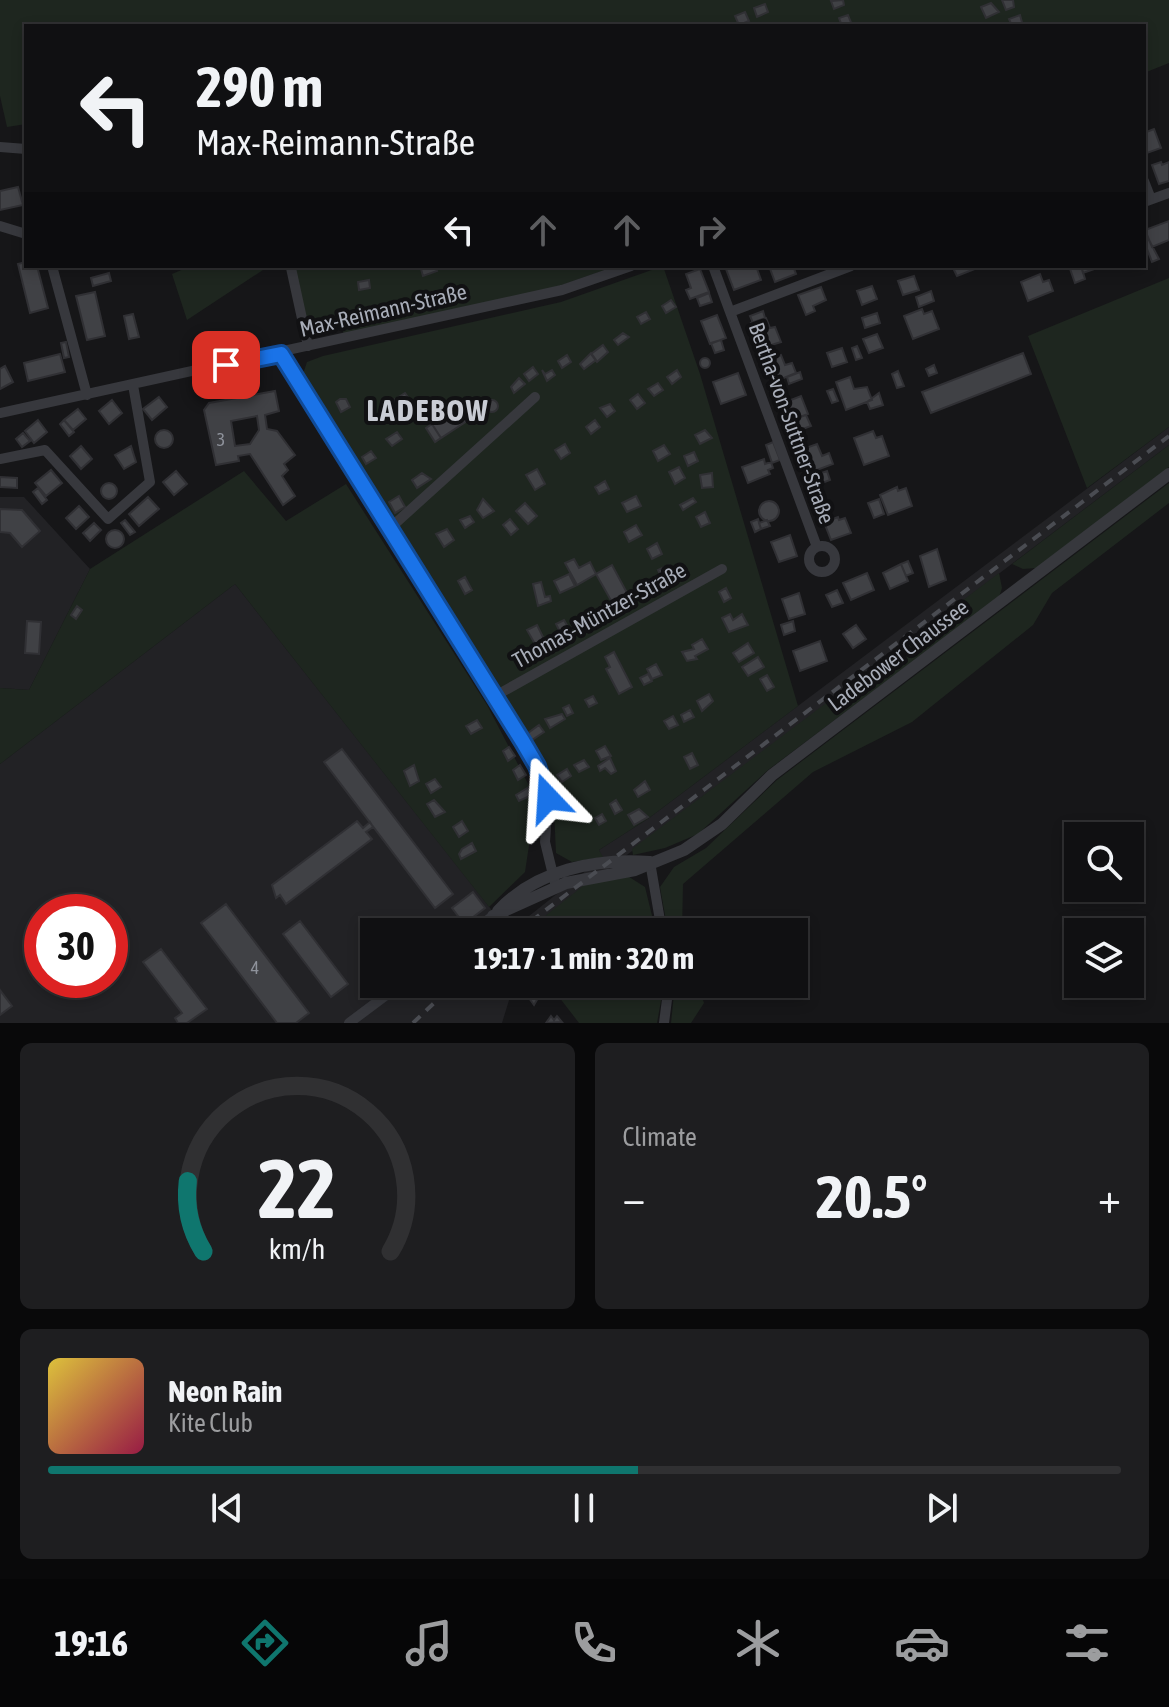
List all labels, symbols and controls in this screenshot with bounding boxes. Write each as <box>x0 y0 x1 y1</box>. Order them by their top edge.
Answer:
text: 290 m <box>196 55 323 119</box>
icon: left <box>64 56 168 160</box>
text: Max-Reimann-Straße <box>196 121 475 163</box>
icon: left <box>437 208 481 252</box>
icon: ahead <box>521 208 565 252</box>
icon: ahead <box>605 208 649 252</box>
icon: right <box>689 208 733 252</box>
street label: Max-Reimann-Straße <box>297 278 469 342</box>
street label: Bertha-von-Suttner-Straße <box>744 319 840 527</box>
pin <box>192 331 260 399</box>
icon: arrive <box>204 343 248 387</box>
district label: LADEBOW <box>366 393 490 427</box>
house number: 3 <box>217 429 225 450</box>
street label: Thomas-Müntzer-Straße <box>508 557 690 673</box>
street label: Ladebower Chaussee <box>823 594 973 716</box>
position arrow <box>506 756 590 840</box>
map controls <box>1064 822 1144 998</box>
button: search <box>1064 822 1144 902</box>
speed limit sign: 30 <box>24 894 128 998</box>
button: layers <box>1064 918 1144 998</box>
text: 19:17 · 1 min · 320 m <box>474 941 694 975</box>
house number: 4 <box>251 957 259 978</box>
text: Climate <box>623 1122 697 1152</box>
text: 22 <box>258 1140 336 1236</box>
text: 20.5° <box>816 1162 928 1231</box>
text: − <box>623 1172 645 1222</box>
text: + <box>1098 1172 1121 1222</box>
text: km/h <box>269 1232 326 1265</box>
text: Neon Rain <box>168 1374 282 1408</box>
text: Kite Club <box>168 1408 253 1438</box>
icon: previous <box>205 1486 249 1530</box>
icon: pause <box>562 1486 606 1530</box>
icon: next <box>920 1486 964 1530</box>
icon: directions <box>237 1615 293 1671</box>
icon: music <box>401 1615 457 1671</box>
icon: phone <box>566 1615 622 1671</box>
icon: climate <box>730 1615 786 1671</box>
icon: car <box>894 1615 950 1671</box>
icon: filters <box>1059 1615 1115 1671</box>
text: 19:16 <box>54 1622 128 1664</box>

